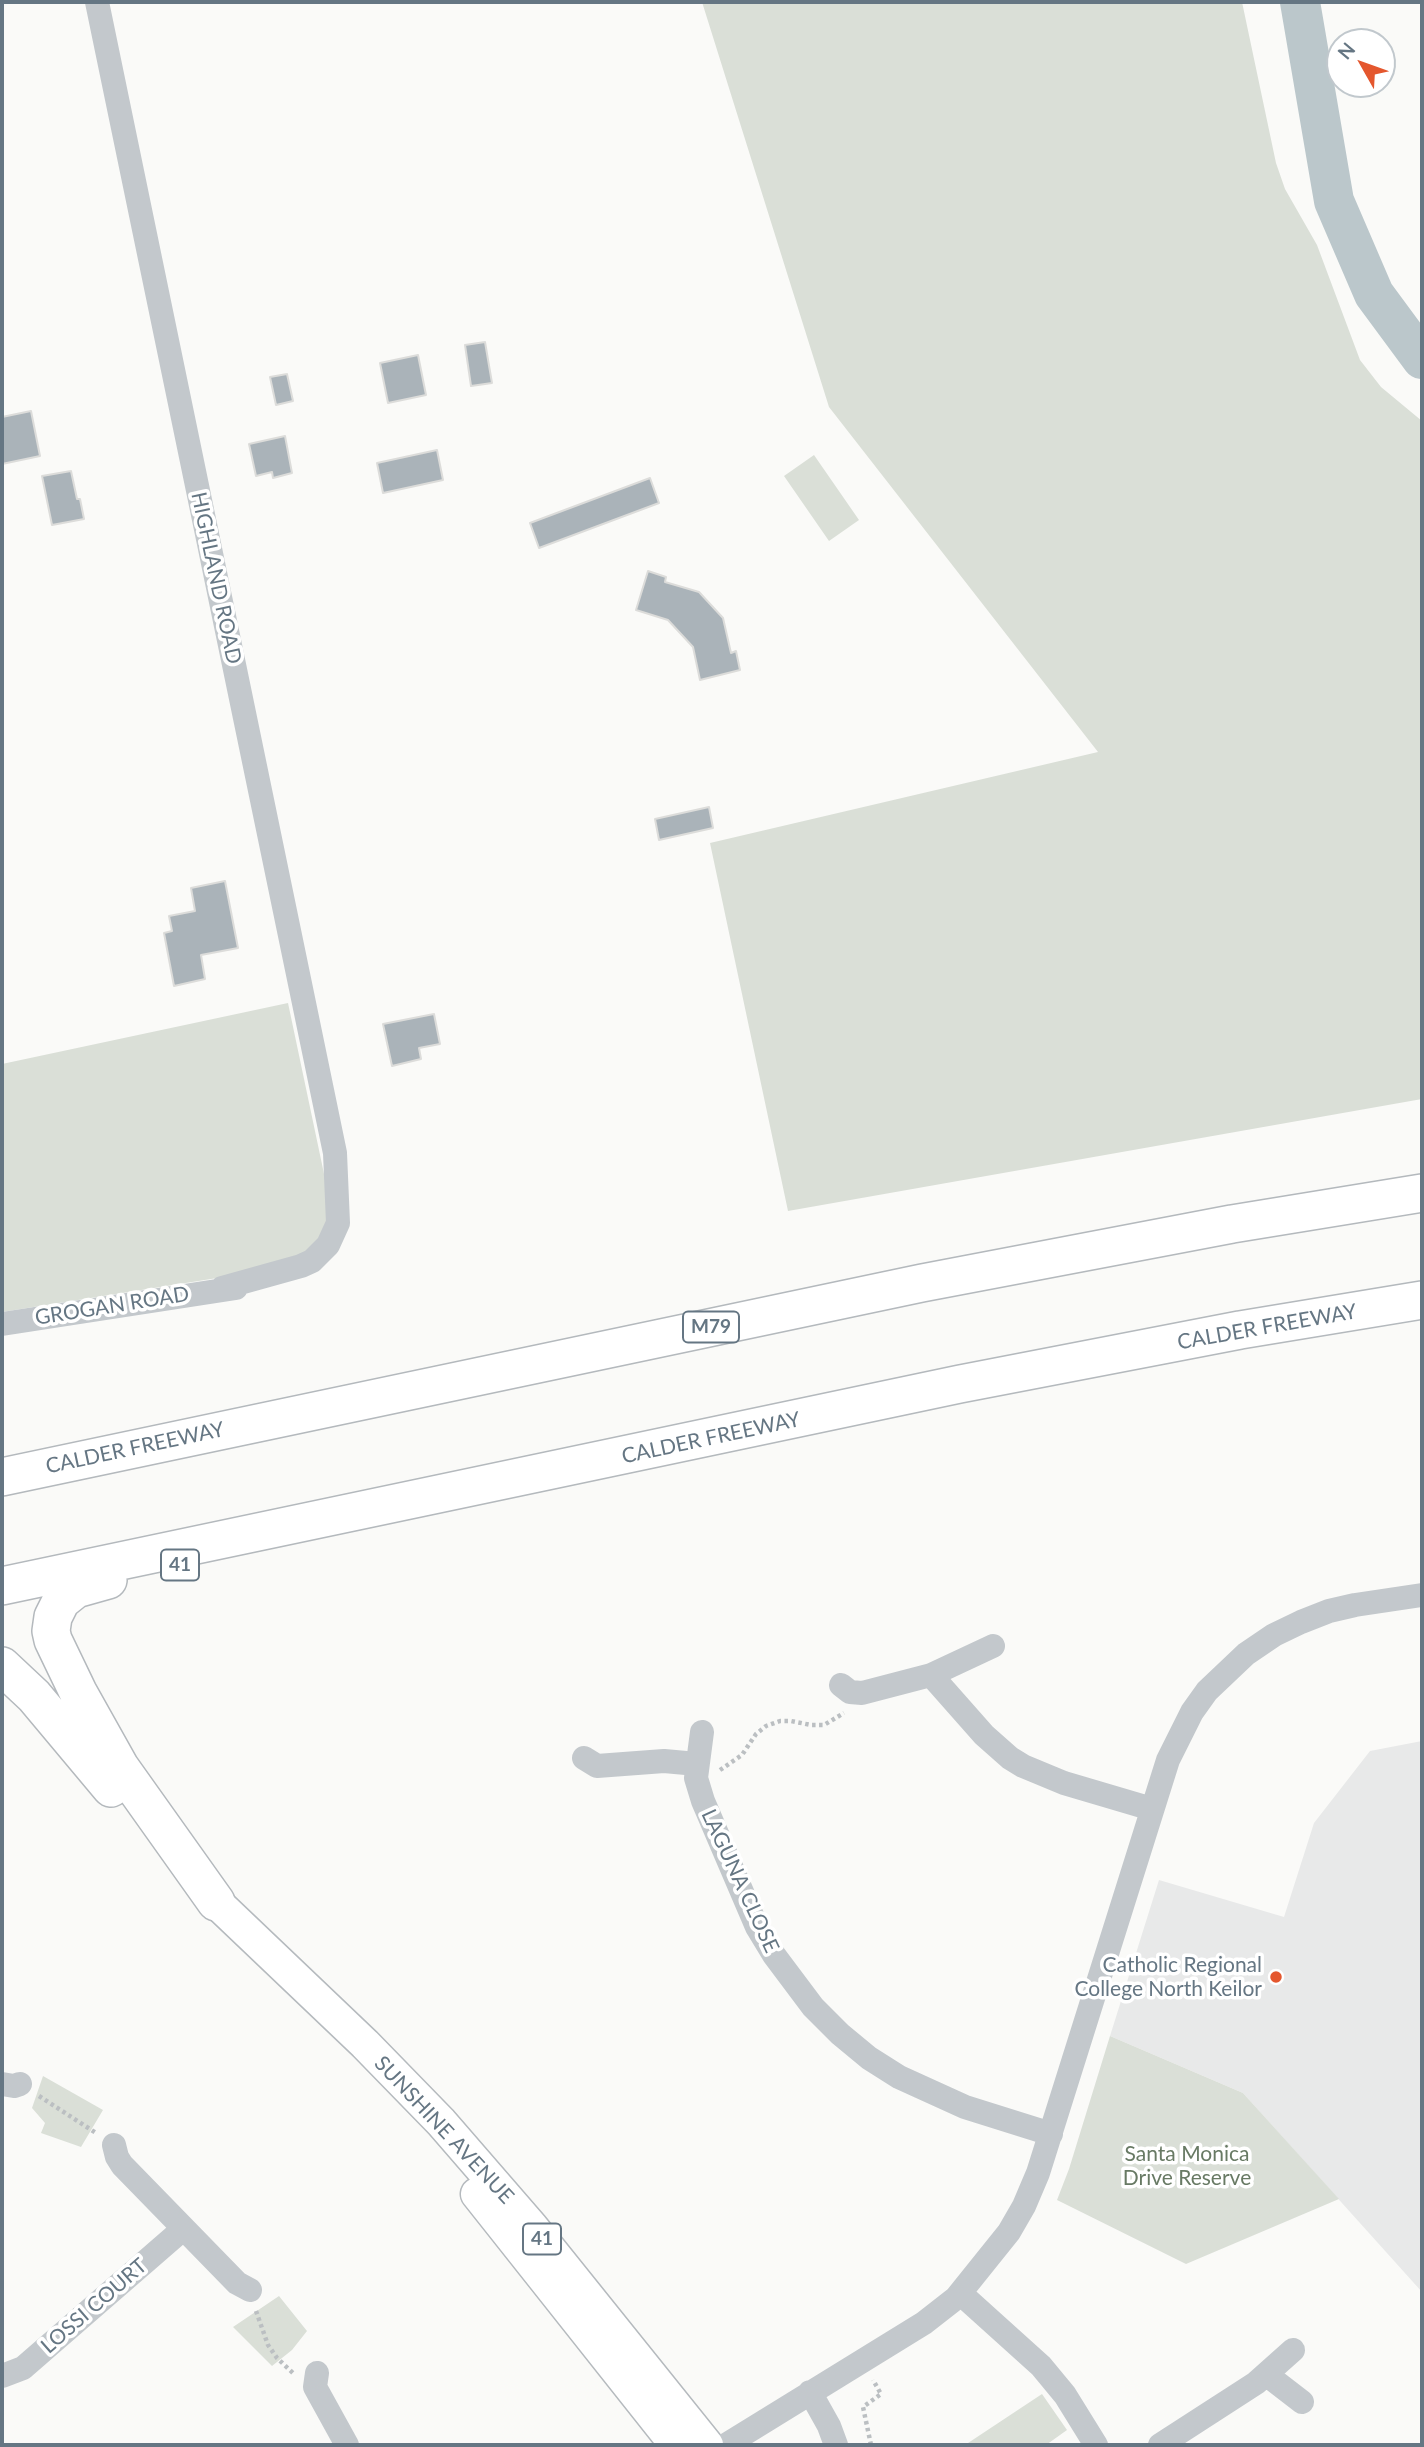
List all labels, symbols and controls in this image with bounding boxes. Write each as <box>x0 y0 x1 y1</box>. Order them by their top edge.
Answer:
north arrow <box>1326 28 1396 98</box>
text: N <box>1333 37 1360 63</box>
street label: HIGHLAND ROAD <box>185 490 247 666</box>
street label: GROGAN ROAD <box>33 1281 191 1331</box>
street label: CALDER FREEWAY <box>1175 1299 1359 1355</box>
road number: M79 <box>683 1312 739 1343</box>
street label: CALDER FREEWAY <box>620 1407 802 1469</box>
street label: CALDER FREEWAY <box>44 1417 226 1479</box>
road number: 41 <box>161 1550 199 1581</box>
street label: LAGUNA CLOSE <box>696 1805 784 1957</box>
place label: Catholic Regional College North Keilor <box>1074 1952 1262 2002</box>
marker: Catholic Regional College North Keilor <box>1268 1969 1284 1985</box>
street label: SUNSHINE AVENUE <box>369 2051 519 2209</box>
park label: Santa Monica Drive Reserve <box>1123 2141 1251 2191</box>
road number: 41 <box>523 2224 561 2254</box>
street label: LOSSI COURT <box>36 2253 152 2359</box>

